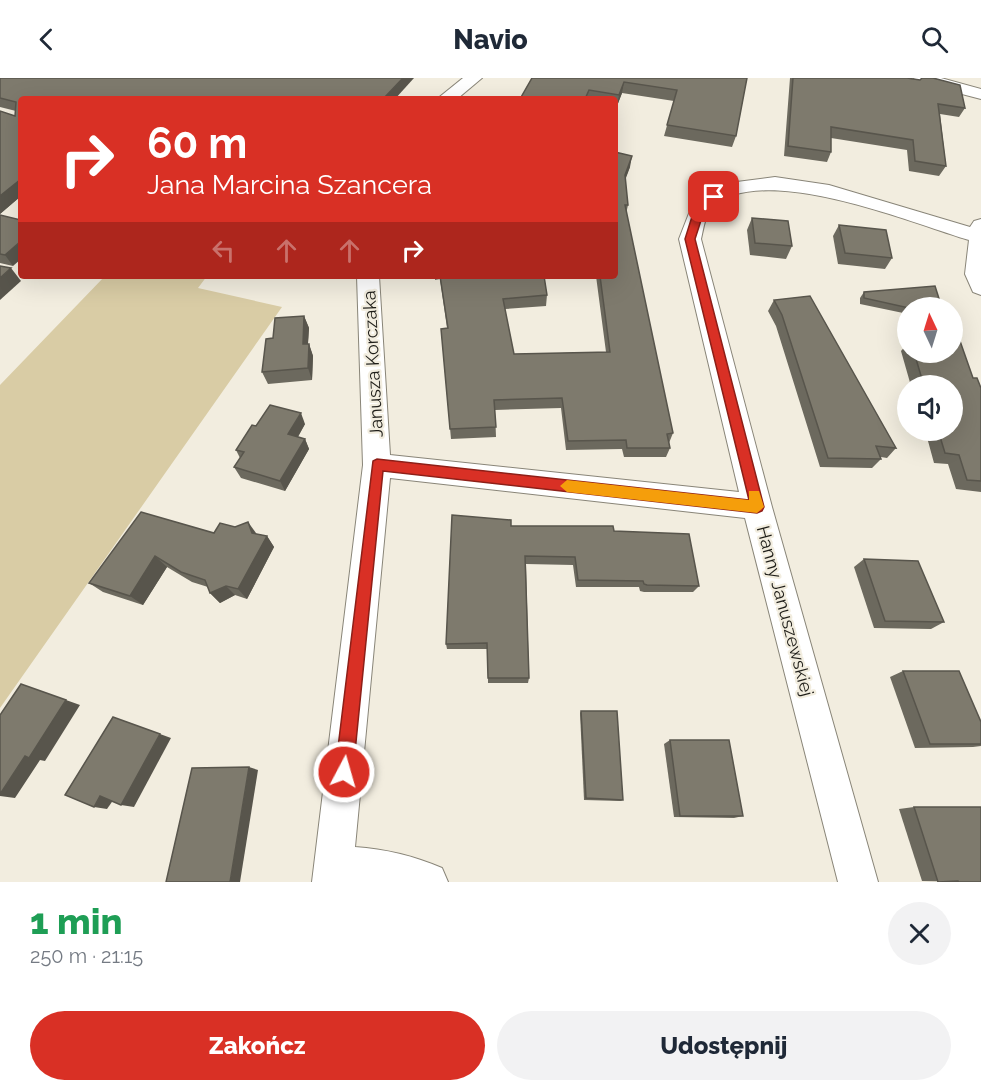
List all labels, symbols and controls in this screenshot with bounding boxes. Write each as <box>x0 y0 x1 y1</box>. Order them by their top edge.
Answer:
icon: back <box>30 23 63 56</box>
icon: search <box>918 23 951 56</box>
text: Navio <box>453 24 528 55</box>
text: 60 m <box>147 119 247 168</box>
icon: right <box>48 120 126 198</box>
text: Jana Marcina Szancera <box>147 169 432 200</box>
pin <box>688 171 739 222</box>
icon: arrive <box>697 180 730 213</box>
icon: left <box>207 234 240 267</box>
icon: ahead <box>270 234 303 267</box>
icon: ahead <box>333 234 366 267</box>
icon: right <box>396 234 429 267</box>
street label: Janusza Korczaka <box>358 290 387 438</box>
north arrow <box>897 297 963 363</box>
map controls <box>897 297 963 441</box>
button: sound <box>897 375 963 441</box>
street label: Hanny Januszewskiej <box>753 523 818 698</box>
position arrow <box>312 740 376 804</box>
text: 1 min <box>30 900 122 942</box>
button: close <box>888 902 951 965</box>
text: 250 m · 21:15 <box>30 944 143 968</box>
button: Zakończ <box>30 1011 485 1080</box>
button: Udostępnij <box>497 1011 951 1080</box>

